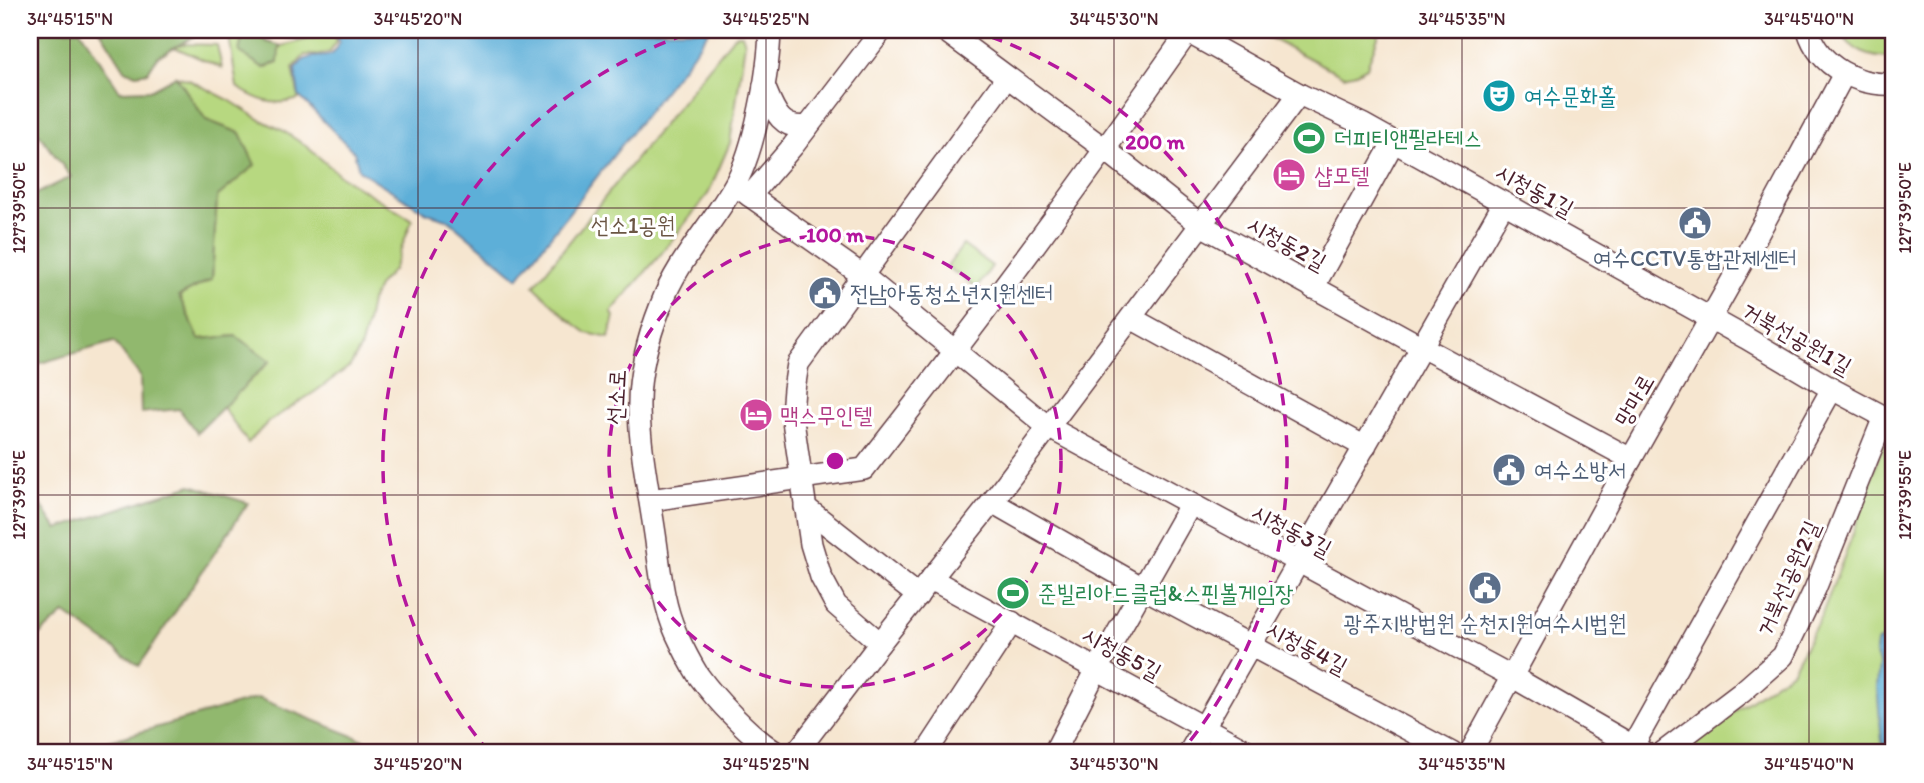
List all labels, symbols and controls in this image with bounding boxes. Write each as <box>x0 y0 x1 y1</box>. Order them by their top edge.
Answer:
text: 34°45'15"N <box>27 8 113 30</box>
text: 34°45'20"N <box>374 8 462 30</box>
text: 34°45'25"N <box>722 8 810 30</box>
text: 34°45'30"N <box>1069 8 1159 30</box>
text: 34°45'35"N <box>1418 8 1506 30</box>
text: 34°45'40"N <box>1764 8 1854 30</box>
theatre icon: 여수문화홀 <box>1480 77 1518 115</box>
place label: 여수문화홀 <box>1524 82 1617 110</box>
sports icon: 더피티앤필라테스 <box>1290 119 1328 157</box>
place label: 더피티앤필라테스 <box>1334 124 1482 152</box>
text: 200 m <box>1125 129 1185 154</box>
hotel icon: 샵모텔 <box>1270 156 1308 194</box>
street label: 시청동1길 <box>1491 157 1579 223</box>
place label: 샵모텔 <box>1314 161 1370 189</box>
text: 127°39'50"E <box>8 162 30 254</box>
text: 127°39'50"E <box>1894 162 1916 254</box>
public building icon: 여수CCTV통합관제센터 <box>1676 204 1714 242</box>
street label: 시청동2길 <box>1243 210 1331 276</box>
park label: 선소1공원 <box>591 211 675 239</box>
text: 100 m <box>806 222 864 247</box>
place label: 여수CCTV통합관제센터 <box>1593 244 1797 272</box>
public building icon: 전남아동청소년지원센터 <box>806 274 844 312</box>
place label: 전남아동청소년지원센터 <box>850 279 1054 307</box>
street label: 거북선공원1길 <box>1737 295 1857 381</box>
street label: 선소로 <box>601 369 631 425</box>
street label: 망마로 <box>1608 369 1660 431</box>
hotel icon: 맥스무인텔 <box>737 396 775 434</box>
place label: 맥스무인텔 <box>780 401 873 429</box>
centre of rings <box>823 449 847 473</box>
text: 127°39'55"E <box>8 450 30 540</box>
text: 127°39'55"E <box>1894 450 1916 540</box>
public building icon: 여수소방서 <box>1490 451 1528 489</box>
place label: 여수소방서 <box>1534 456 1627 484</box>
street label: 시청동3길 <box>1247 497 1337 563</box>
street label: 거북선공원2길 <box>1750 516 1826 640</box>
public building icon: 광주지방법원 순천지원여수시법원 <box>1466 569 1504 607</box>
sports icon: 준빌리아드클럽&스핀볼게임장 <box>994 574 1032 612</box>
place label: 준빌리아드클럽&스핀볼게임장 <box>1038 579 1293 607</box>
place label: 광주지방법원 순천지원여수시법원 <box>1344 609 1626 637</box>
street label: 시청동4길 <box>1262 614 1352 680</box>
street label: 시청동5길 <box>1078 620 1166 686</box>
text: 34°45'15"N <box>27 753 113 775</box>
text: 34°45'20"N <box>374 753 462 775</box>
text: 34°45'25"N <box>722 753 810 775</box>
text: 34°45'30"N <box>1069 753 1159 775</box>
text: 34°45'35"N <box>1418 753 1506 775</box>
text: 34°45'40"N <box>1764 753 1854 775</box>

